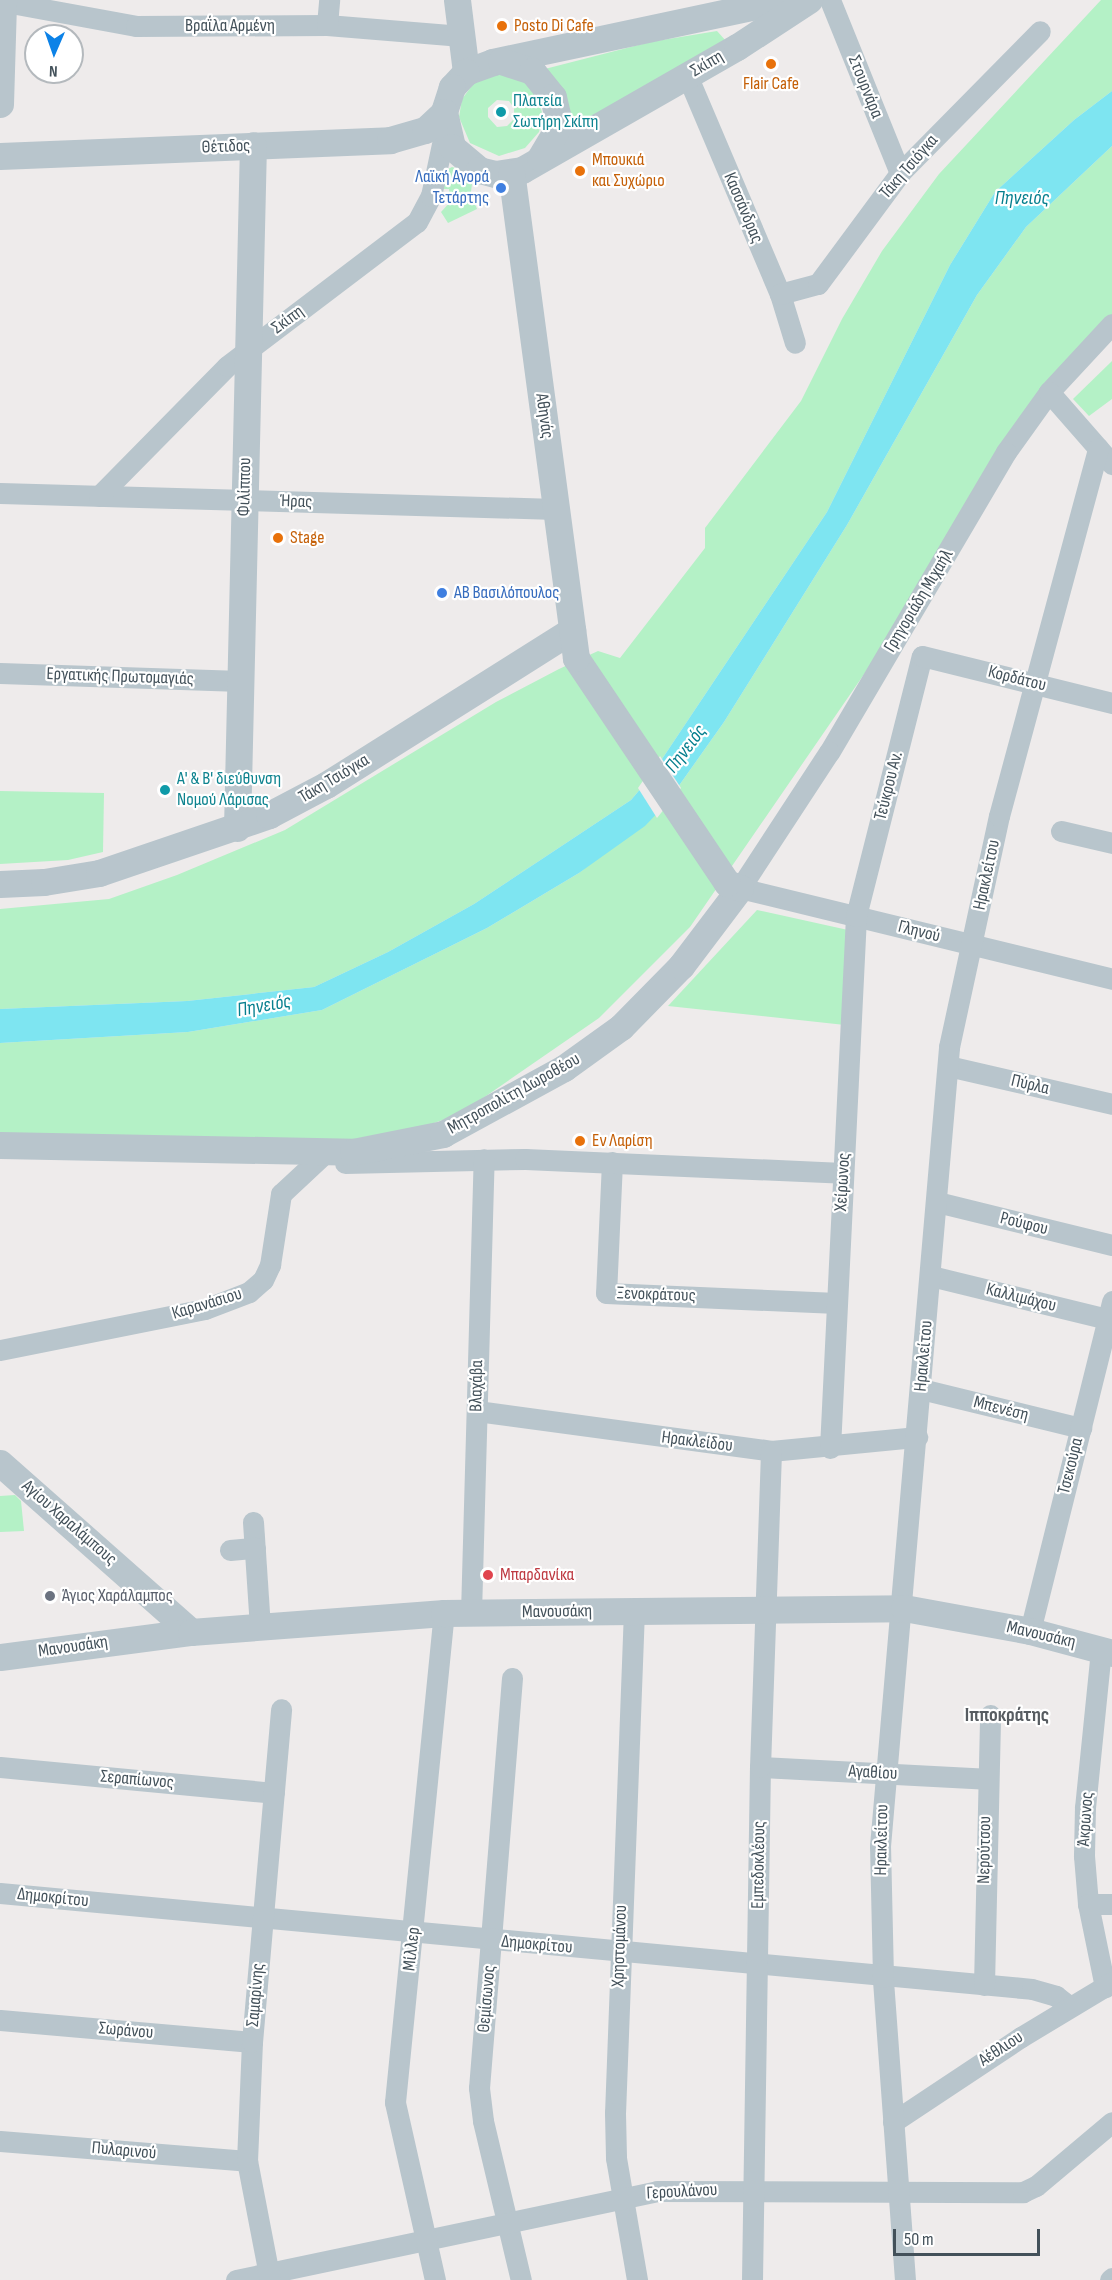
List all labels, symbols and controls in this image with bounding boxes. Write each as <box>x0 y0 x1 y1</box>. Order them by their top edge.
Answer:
street label: Βραΐλα Αρμένη <box>185 15 275 37</box>
place label: Posto Di Cafe <box>514 15 594 37</box>
marker: Posto Di Cafe <box>495 19 509 33</box>
north arrow <box>24 24 84 84</box>
street label: Σκίπη <box>687 46 727 82</box>
street label: Στουρνάρα <box>843 53 887 121</box>
marker: Flair Cafe <box>764 57 778 71</box>
text: N <box>49 61 58 80</box>
place label: Flair Cafe <box>743 73 799 95</box>
place label: Πλατεία Σωτήρη Σκίπη <box>513 91 598 134</box>
marker: Πλατεία Σωτήρη Σκίπη <box>494 105 508 119</box>
street label: Τάκη Τσιόγκα <box>875 130 943 204</box>
street label: Θέτιδος <box>201 135 251 159</box>
place label: Μπουκιά και Συχώριο <box>592 150 665 192</box>
marker: Μπουκιά και Συχώριο <box>573 164 587 178</box>
place label: Λαϊκή Αγορά Τετάρτης <box>415 167 489 210</box>
street label: Κασσάνδρας <box>718 169 768 247</box>
marker: Λαϊκή Αγορά Τετάρτης <box>494 181 508 195</box>
water label: Πηνειός <box>995 186 1049 210</box>
street label: Σκίπη <box>268 301 308 339</box>
street label: Αθηνάς <box>530 392 558 440</box>
street label: Φιλίππου <box>234 457 256 517</box>
street label: Ήρας <box>279 491 313 513</box>
place label: Stage <box>290 527 324 549</box>
marker: Stage <box>271 531 285 545</box>
street label: Γρηγοριάδη Μιχαήλ <box>880 546 958 656</box>
place label: ΑΒ Βασιλόπουλος <box>454 582 559 604</box>
marker: ΑΒ Βασιλόπουλος <box>435 586 449 600</box>
street label: Κορδάτου <box>986 661 1048 697</box>
street label: Εργατικής Πρωτομαγιάς <box>46 664 194 690</box>
water label: Πηνειός <box>660 720 712 778</box>
street label: Τεύκρου Αν. <box>870 749 908 823</box>
street label: Τάκη Τσιόγκα <box>295 750 373 808</box>
place label: Α' & Β' διεύθυνση Νομού Λάρισας <box>177 769 281 812</box>
marker: Α' & Β' διεύθυνση Νομού Λάρισας <box>158 783 172 797</box>
street label: Ηρακλείτου <box>969 838 1005 912</box>
street label: Γληνού <box>896 916 942 948</box>
water label: Πηνειός <box>235 989 293 1023</box>
street label: Μητροπολίτη Δωροθέου <box>444 1049 584 1139</box>
street label: Πύρλα <box>1009 1070 1051 1100</box>
place label: Εν Λαρίση <box>592 1130 653 1152</box>
marker: Εν Λαρίση <box>573 1134 587 1148</box>
street label: Χείρωνος <box>831 1152 855 1212</box>
street label: Ρούφου <box>998 1208 1050 1240</box>
street label: Καλλιμάχου <box>984 1279 1058 1317</box>
street label: Καρανάσιου <box>170 1283 244 1325</box>
street label: Ξενοκράτους <box>616 1283 696 1307</box>
street label: Ηρακλείτου <box>910 1320 938 1392</box>
street label: Βλαχάβα <box>466 1360 488 1412</box>
street label: Μπενέση <box>971 1392 1031 1426</box>
street label: Ηρακλείδου <box>660 1427 734 1457</box>
street label: Τσεκούρα <box>1054 1436 1088 1496</box>
street label: Αγίου Χαραλάμπους <box>17 1476 121 1570</box>
place label: Μπαρδανίκα <box>500 1564 574 1586</box>
marker: Μπαρδανίκα <box>481 1568 495 1582</box>
place label: Άγιος Χαράλαμπος <box>62 1585 173 1607</box>
marker: Άγιος Χαράλαμπος <box>43 1589 57 1603</box>
street label: Μανουσάκη <box>522 1601 592 1623</box>
street label: Μανουσάκη <box>1004 1617 1078 1653</box>
street label: Μανουσάκη <box>37 1631 109 1663</box>
district label: Ιπποκράτης <box>965 1703 1049 1727</box>
street label: Αγαθίου <box>848 1761 898 1785</box>
street label: Σεραπίωνος <box>99 1766 175 1794</box>
street label: Άκρωνος <box>1073 1791 1099 1847</box>
street label: Ηρακλείτου <box>871 1804 893 1876</box>
street label: Νερούτσου <box>974 1816 996 1884</box>
street label: Εμπεδοκλέους <box>747 1821 771 1909</box>
street label: Δημοκρίτου <box>16 1884 90 1912</box>
street label: Χρηστομάνου <box>608 1905 632 1987</box>
street label: Μίλλερ <box>399 1926 425 1972</box>
street label: Δημοκρίτου <box>501 1931 573 1959</box>
street label: Σαμαρίνης <box>242 1962 270 2028</box>
street label: Θεμίσωνος <box>473 1964 501 2034</box>
street label: Σωράνου <box>98 2018 154 2044</box>
street label: Αέθλιου <box>975 2027 1027 2071</box>
street label: Πυλαρινού <box>91 2137 157 2165</box>
street label: Γερουλάνου <box>646 2179 718 2205</box>
scale bar <box>896 2217 1043 2255</box>
text: 50 m <box>904 2229 934 2250</box>

